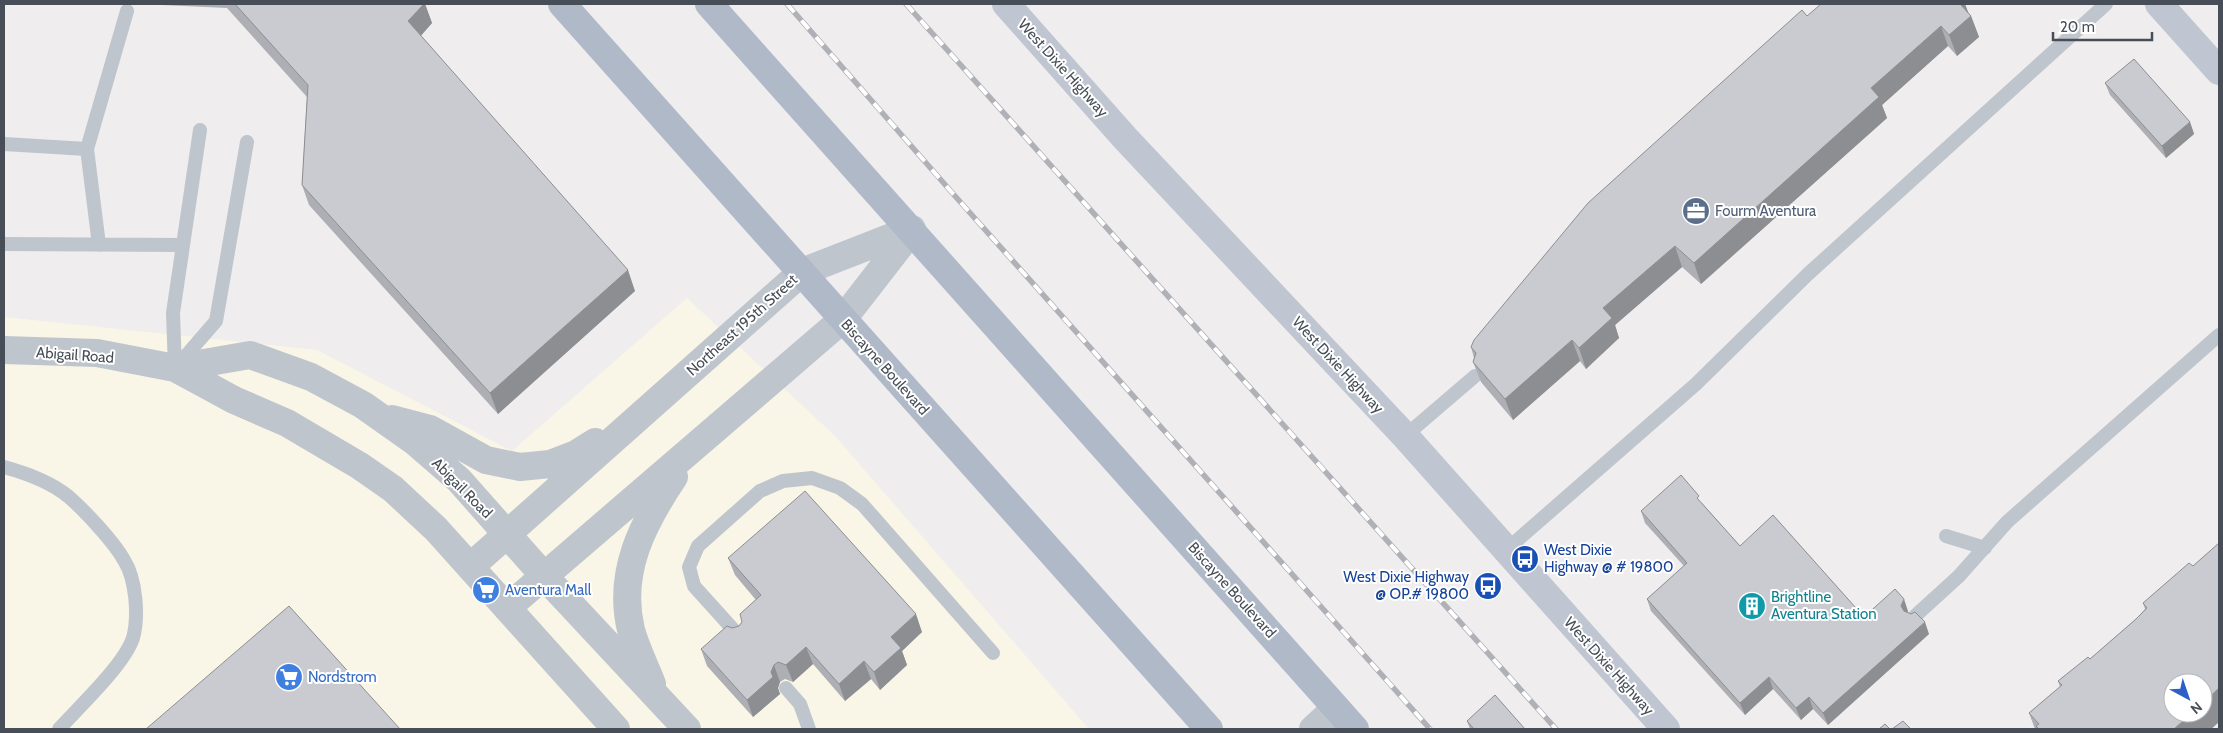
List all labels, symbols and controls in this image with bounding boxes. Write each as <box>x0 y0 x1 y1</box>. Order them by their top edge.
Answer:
scale bar <box>2053 10 2152 42</box>
street label: West Dixie Highway <box>1014 15 1112 121</box>
text: 20 m <box>2060 18 2095 36</box>
office icon: Fourm Aventura <box>1681 196 1711 226</box>
place label: Fourm Aventura <box>1715 202 1817 220</box>
street label: Northeast 195th Street <box>683 271 801 379</box>
street label: West Dixie Highway <box>1289 313 1388 417</box>
street label: Biscayne Boulevard <box>837 315 933 419</box>
street label: Abigail Road <box>35 343 115 367</box>
street label: Abigail Road <box>428 454 496 522</box>
street label: Biscayne Boulevard <box>1184 538 1280 642</box>
place label: West Dixie Highway @ # 19800 <box>1544 541 1673 576</box>
bus stop icon: West Dixie Highway @ # 19800 <box>1510 544 1540 574</box>
place label: West Dixie Highway @ OP.# 19800 <box>1343 568 1469 603</box>
bus stop icon: West Dixie Highway @ OP.# 19800 <box>1473 571 1503 601</box>
supermarket icon: Aventura Mall <box>471 575 501 605</box>
place label: Aventura Mall <box>505 581 592 599</box>
place label: Brightline Aventura Station <box>1771 588 1877 623</box>
building icon: Brightline Aventura Station <box>1737 591 1767 621</box>
street label: West Dixie Highway <box>1560 613 1658 719</box>
supermarket icon: Nordstrom <box>274 662 304 692</box>
place label: Nordstrom <box>308 668 377 686</box>
north arrow <box>2163 673 2213 723</box>
text: N <box>2187 698 2206 718</box>

